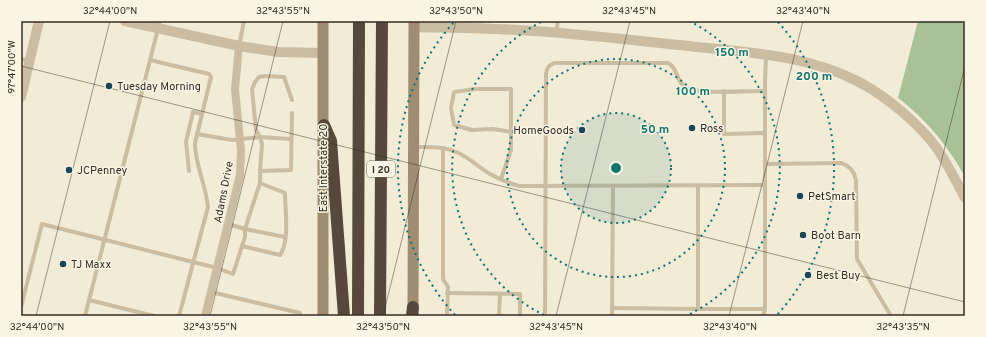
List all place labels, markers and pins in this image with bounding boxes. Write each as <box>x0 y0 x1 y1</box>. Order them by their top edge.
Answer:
place label: Tuesday Morning <box>117 80 201 94</box>
marker: Tuesday Morning <box>104 81 114 91</box>
place label: Ross <box>700 122 723 136</box>
marker: Ross <box>687 123 697 133</box>
place label: HomeGoods <box>513 124 574 138</box>
marker: HomeGoods <box>577 125 587 135</box>
centre of rings <box>609 161 623 175</box>
place label: JCPenney <box>77 164 127 178</box>
marker: JCPenney <box>64 165 74 175</box>
place label: PetSmart <box>808 190 855 204</box>
marker: PetSmart <box>795 191 805 201</box>
place label: Boot Barn <box>811 229 861 243</box>
marker: Boot Barn <box>798 230 808 240</box>
place label: TJ Maxx <box>71 258 111 272</box>
marker: TJ Maxx <box>58 259 68 269</box>
place label: Best Buy <box>816 269 860 283</box>
marker: Best Buy <box>803 270 813 280</box>

